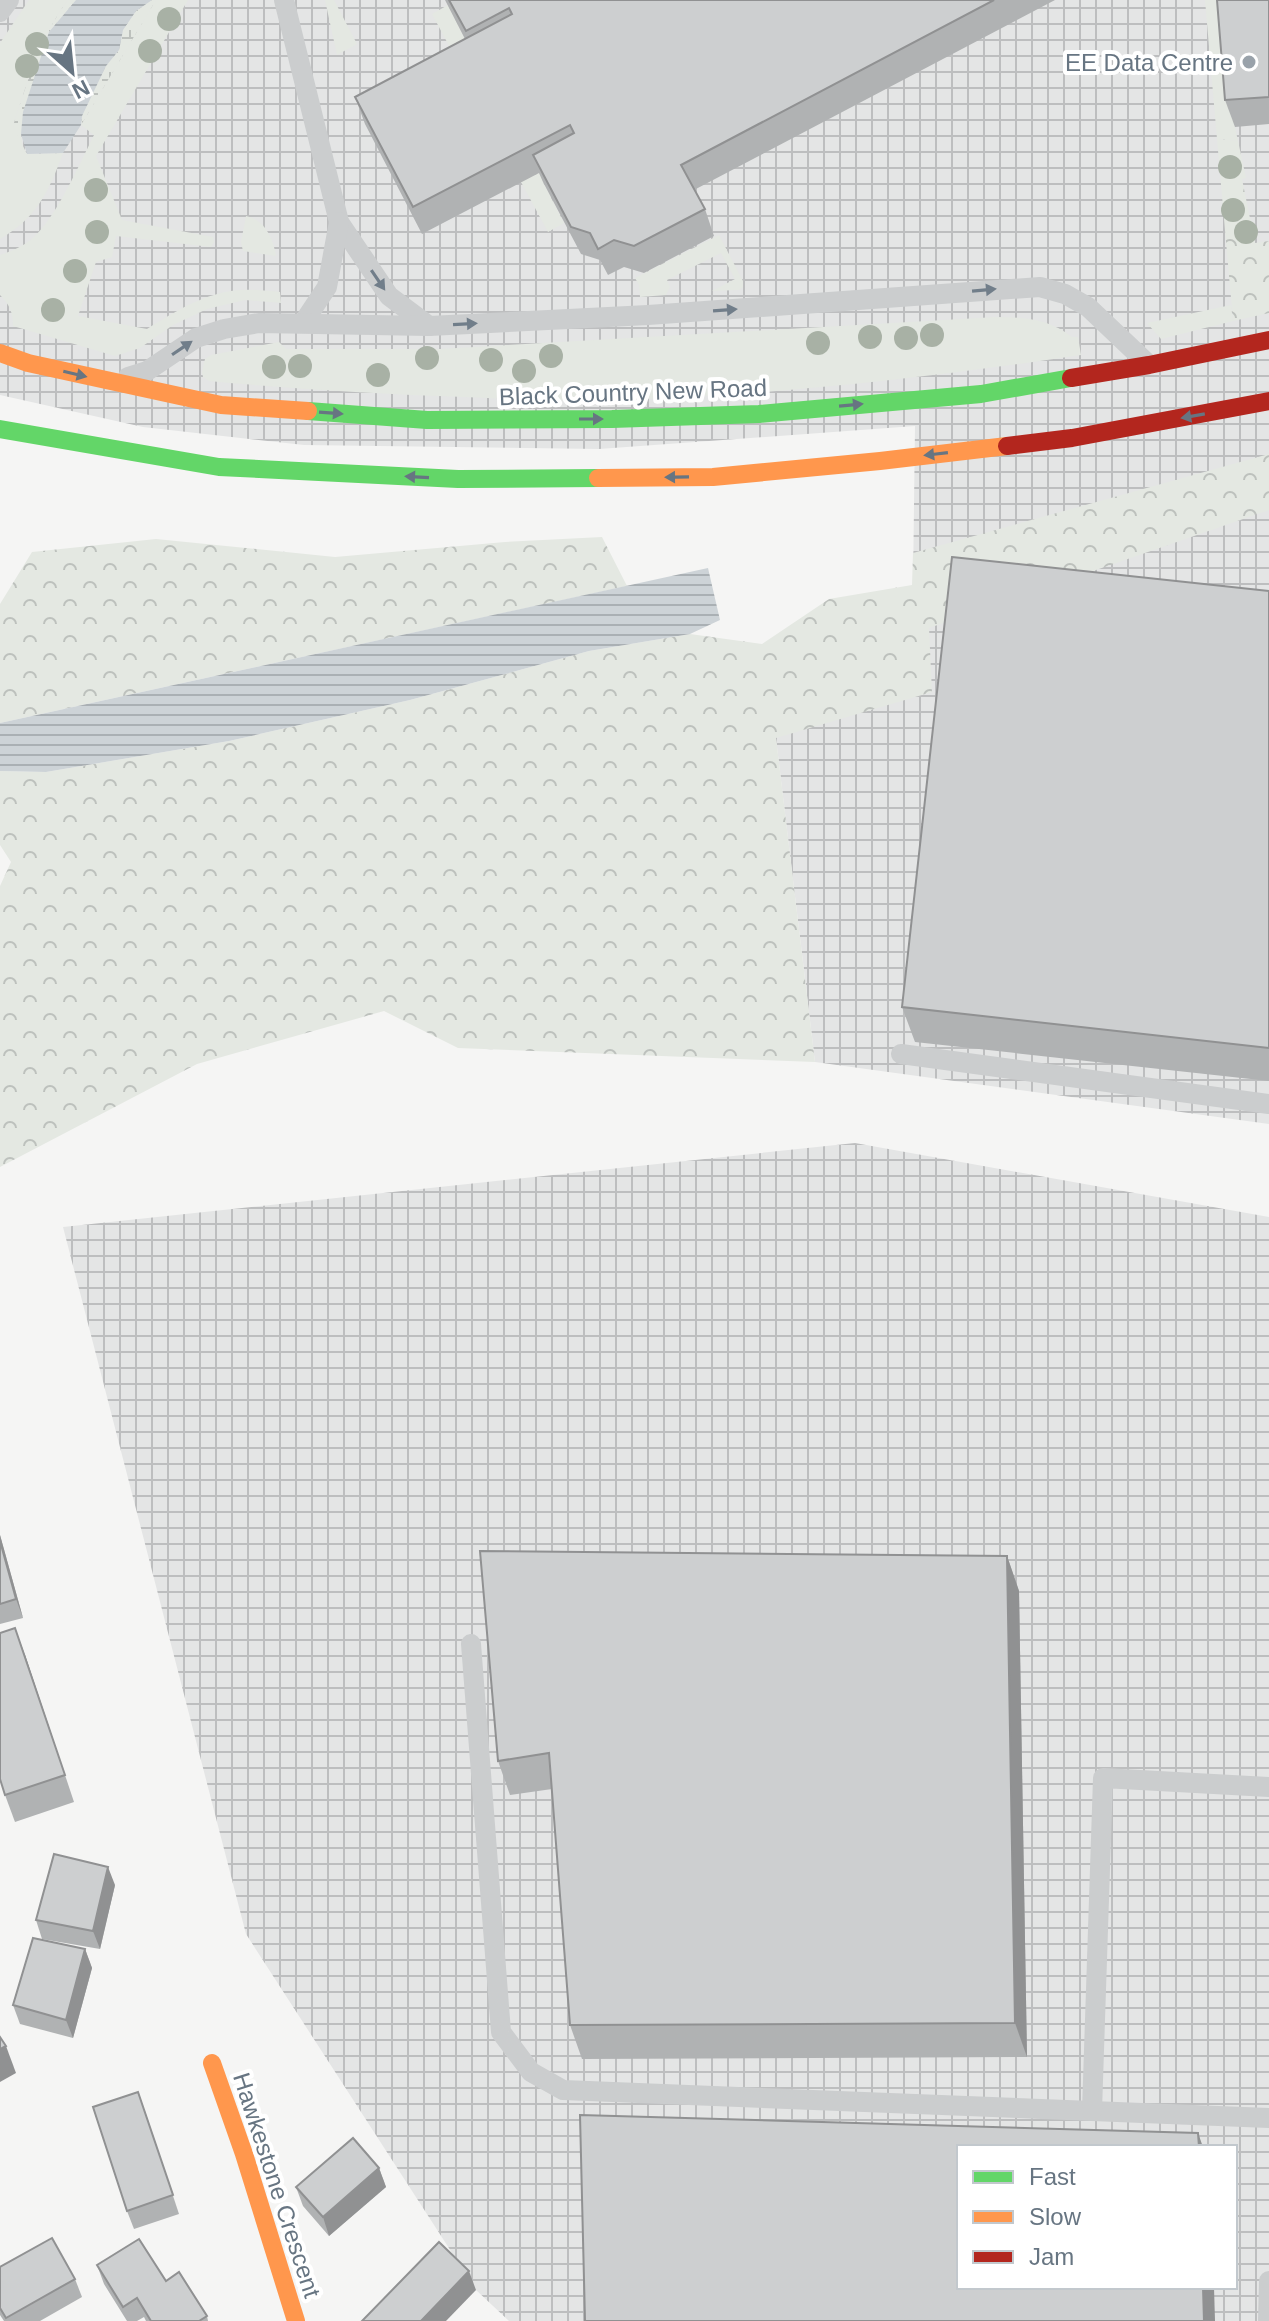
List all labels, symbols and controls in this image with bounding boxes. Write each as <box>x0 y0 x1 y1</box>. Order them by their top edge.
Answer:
north arrow <box>32 32 112 112</box>
place label: EE Data Centre <box>1065 49 1233 76</box>
marker: EE Data Centre <box>1240 53 1258 71</box>
text: N <box>68 75 94 104</box>
one-way arrow <box>370 269 385 290</box>
one-way arrow <box>972 283 997 296</box>
one-way arrow <box>713 303 738 316</box>
one-way arrow <box>453 318 478 331</box>
one-way arrow <box>172 341 193 356</box>
one-way arrow <box>63 368 88 381</box>
street label: Black Country New Road <box>499 374 767 410</box>
one-way arrow <box>839 399 864 412</box>
one-way arrow <box>319 407 344 420</box>
one-way arrow <box>1180 410 1205 422</box>
one-way arrow <box>579 413 604 425</box>
one-way arrow <box>923 448 948 461</box>
one-way arrow <box>404 471 429 484</box>
one-way arrow <box>664 471 689 483</box>
street label: Hawkestone Crescent <box>228 2069 326 2301</box>
legend <box>957 2145 1237 2289</box>
text: Fast <box>1029 2163 1076 2190</box>
text: Slow <box>1029 2203 1082 2230</box>
text: Jam <box>1029 2243 1074 2270</box>

